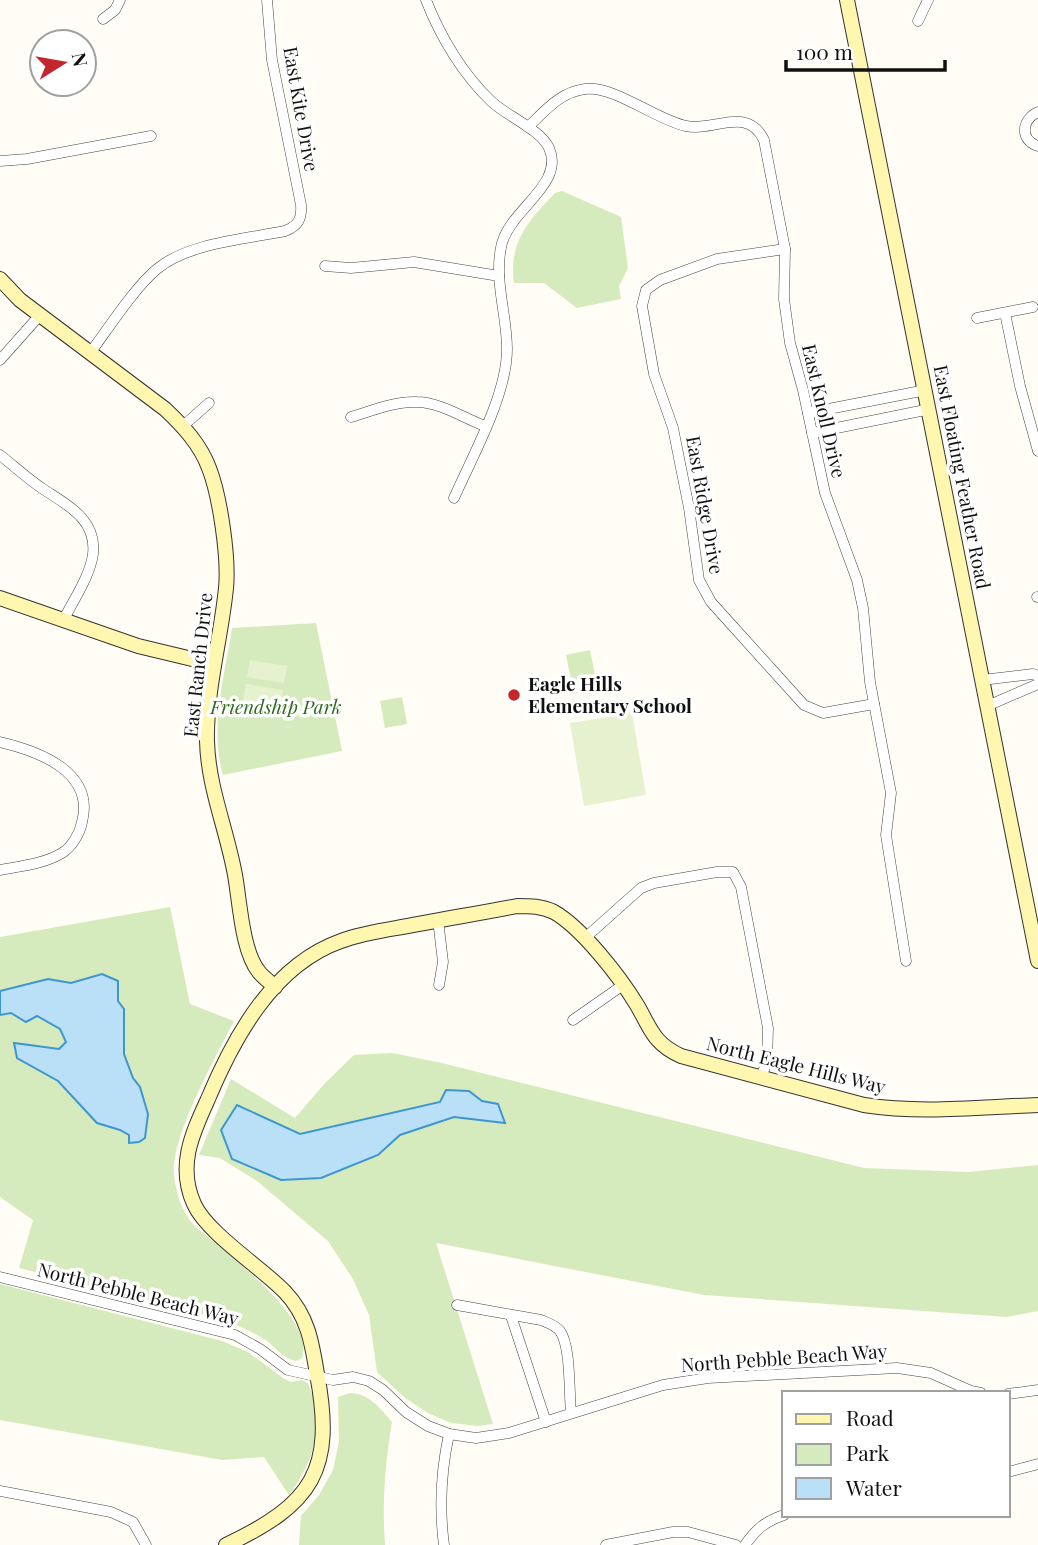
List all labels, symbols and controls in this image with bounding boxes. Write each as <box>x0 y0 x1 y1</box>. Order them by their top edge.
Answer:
north arrow <box>28 28 98 98</box>
scale bar <box>786 28 945 72</box>
text: 100 m <box>796 37 853 65</box>
street label: East Kite Drive <box>278 44 326 173</box>
text: N <box>67 50 95 69</box>
street label: East Knoll Drive <box>797 341 853 480</box>
street label: East Floating Feather Road <box>929 363 997 591</box>
street label: East Ridge Drive <box>681 434 731 576</box>
street label: East Ranch Drive <box>176 591 218 739</box>
place label: Eagle Hills Elementary School <box>528 670 692 718</box>
marker: Eagle Hills Elementary School <box>506 687 522 703</box>
park label: Friendship Park <box>209 693 342 719</box>
street label: North Eagle Hills Way <box>704 1029 889 1099</box>
street label: North Pebble Beach Way <box>35 1255 242 1331</box>
street label: North Pebble Beach Way <box>680 1337 888 1377</box>
legend <box>782 1391 1010 1517</box>
text: Road <box>846 1403 894 1431</box>
text: Park <box>846 1438 890 1466</box>
text: Water <box>845 1473 902 1501</box>

